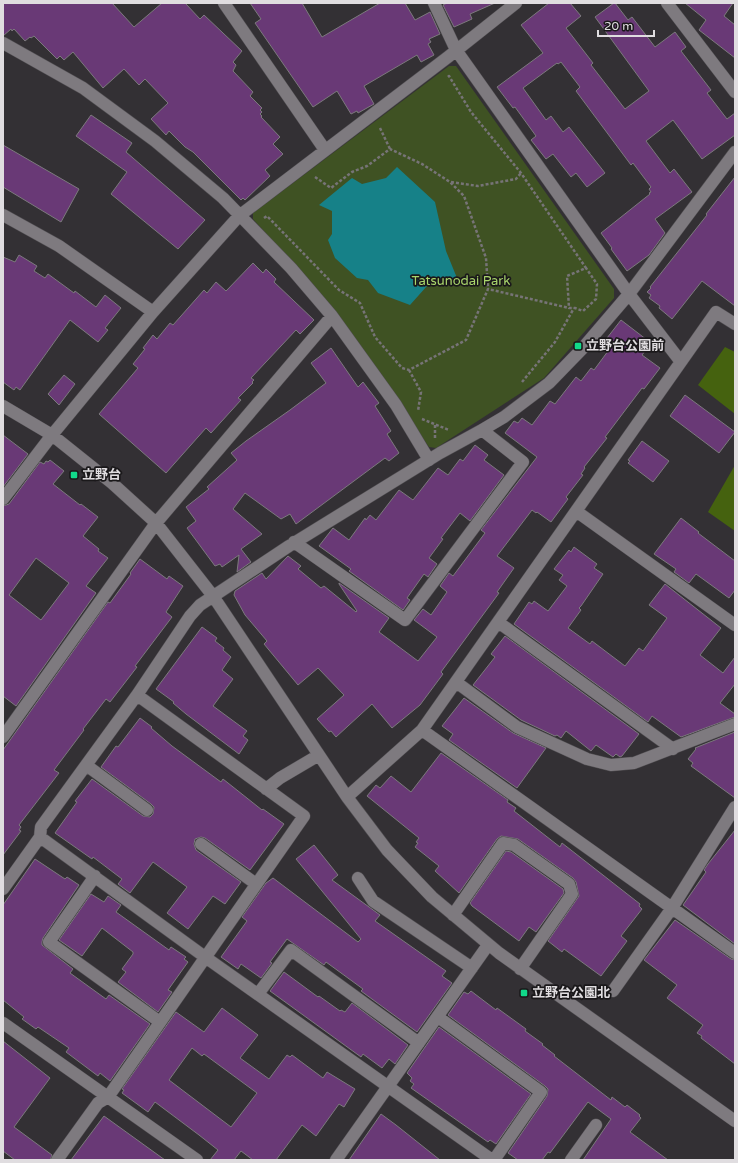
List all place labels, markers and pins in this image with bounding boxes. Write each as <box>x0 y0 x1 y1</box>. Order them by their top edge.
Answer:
place label: 立野台公園前 <box>586 338 664 354</box>
marker: 立野台公園前 <box>573 341 583 351</box>
place label: 立野台 <box>82 467 121 483</box>
marker: 立野台 <box>69 470 79 480</box>
place label: 立野台公園北 <box>532 985 610 1001</box>
marker: 立野台公園北 <box>519 988 529 998</box>

